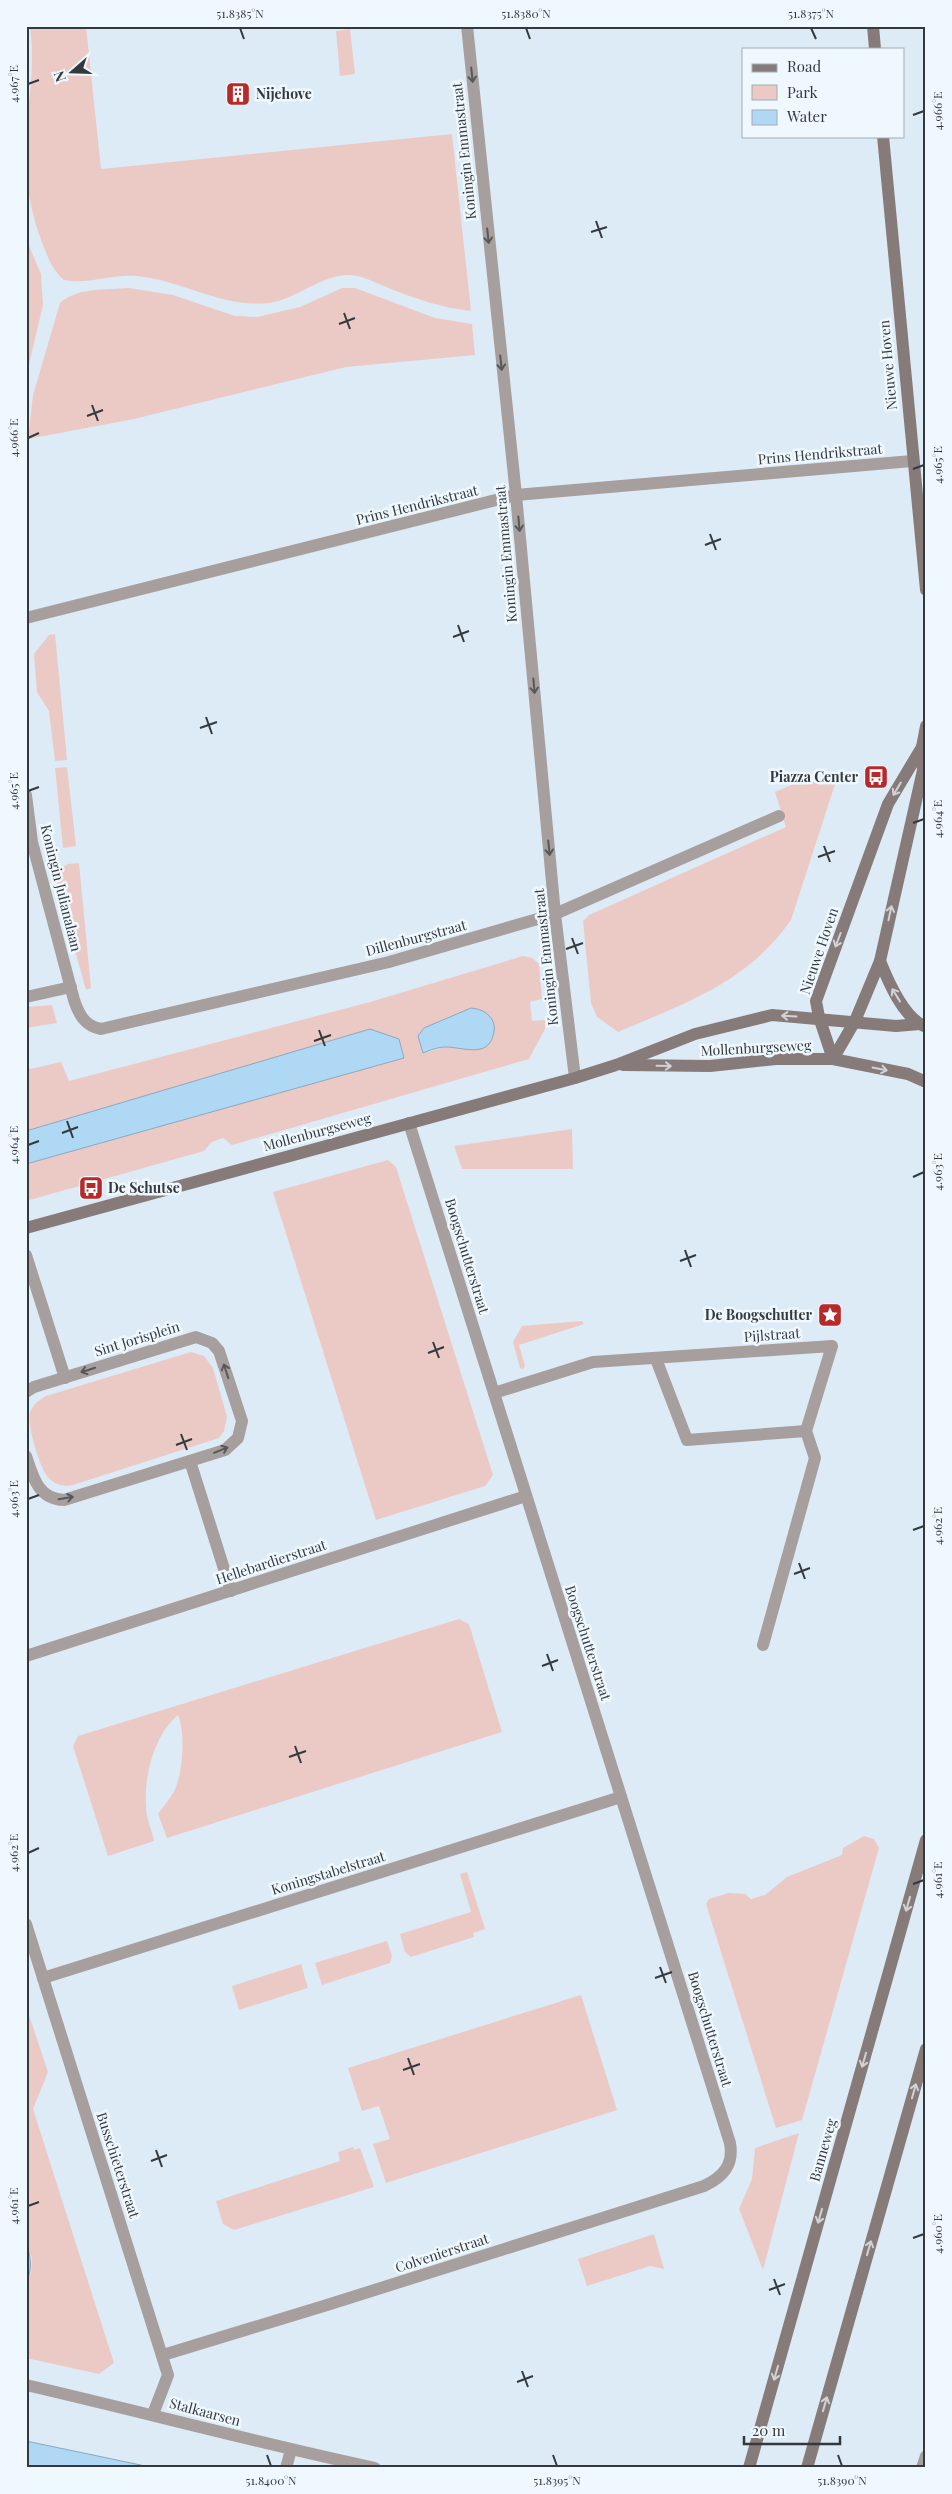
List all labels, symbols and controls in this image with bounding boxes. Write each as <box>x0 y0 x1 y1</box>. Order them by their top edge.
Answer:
text: 51.8385°N <box>216 5 264 21</box>
text: 51.8380°N <box>501 5 551 21</box>
text: 51.8375°N <box>788 5 835 21</box>
north arrow <box>48 48 98 98</box>
legend <box>742 48 904 138</box>
text: Road <box>787 56 821 76</box>
text: 4.967°E <box>5 65 21 103</box>
one-way arrow <box>467 66 476 82</box>
text: N <box>49 69 70 85</box>
building icon: Nijehove <box>225 81 251 107</box>
street label: Koningin Emmastraat <box>447 81 480 220</box>
text: Park <box>787 82 819 102</box>
place label: Nijehove <box>256 84 312 103</box>
text: 4.966°E <box>929 92 945 130</box>
text: Water <box>786 106 827 126</box>
one-way arrow <box>483 228 493 244</box>
street label: Nieuwe Hoven <box>874 319 901 411</box>
one-way arrow <box>496 355 506 371</box>
text: 4.966°E <box>5 419 21 457</box>
street label: Prins Hendrikstraat <box>757 439 884 468</box>
text: 4.965°E <box>929 446 945 484</box>
street label: Prins Hendrikstraat <box>354 480 481 529</box>
street label: Koningin Emmastraat <box>490 484 521 623</box>
one-way arrow <box>514 516 524 532</box>
one-way arrow <box>529 678 538 694</box>
bus stop icon: Piazza Center <box>863 764 889 790</box>
place label: Piazza Center <box>770 767 858 786</box>
text: 4.965°E <box>5 772 21 810</box>
one-way arrow <box>892 781 902 795</box>
text: 4.964°E <box>929 800 945 838</box>
street label: Koningin Julianalaan <box>37 822 87 954</box>
one-way arrow <box>544 840 554 856</box>
street label: Koningin Emmastraat <box>529 887 562 1026</box>
street label: Nieuwe Hoven <box>795 904 842 997</box>
one-way arrow <box>885 906 895 922</box>
street label: Dillenburgstraat <box>363 915 469 960</box>
one-way arrow <box>833 932 842 947</box>
one-way arrow <box>891 989 901 1003</box>
one-way arrow <box>782 1011 798 1020</box>
street label: Mollenburgseweg <box>700 1035 812 1060</box>
one-way arrow <box>656 1061 672 1071</box>
one-way arrow <box>872 1065 888 1074</box>
street label: Mollenburgseweg <box>261 1108 373 1155</box>
text: 4.964°E <box>5 1126 21 1164</box>
text: 4.963°E <box>929 1153 945 1191</box>
bus stop icon: De Schutse <box>78 1175 104 1201</box>
place label: De Schutse <box>108 1178 180 1197</box>
street label: Boogschutterstraat <box>441 1196 494 1317</box>
place icon: De Boogschutter <box>817 1302 843 1328</box>
place label: De Boogschutter <box>705 1305 812 1324</box>
street label: Sint Jorisplein <box>92 1316 182 1361</box>
street label: Pijlstraat <box>743 1323 802 1346</box>
one-way arrow <box>221 1364 230 1380</box>
one-way arrow <box>80 1366 96 1376</box>
one-way arrow <box>214 1445 229 1454</box>
text: 4.963°E <box>5 1480 21 1518</box>
one-way arrow <box>58 1493 74 1503</box>
text: 4.962°E <box>929 1507 945 1545</box>
street label: Hellebardierstraat <box>213 1534 329 1588</box>
street label: Boogschutterstraat <box>561 1583 616 1704</box>
text: 4.962°E <box>5 1834 21 1872</box>
street label: Koningstabelstraat <box>268 1846 388 1899</box>
text: 4.961°E <box>929 1862 945 1898</box>
one-way arrow <box>902 1895 912 1911</box>
street label: Boogschutterstraat <box>684 1969 737 2090</box>
one-way arrow <box>858 2052 868 2068</box>
one-way arrow <box>909 2084 919 2100</box>
street label: Busschieterstraat <box>92 2109 145 2221</box>
street label: Banneweg <box>804 2116 841 2184</box>
text: 4.961°E <box>5 2188 21 2224</box>
one-way arrow <box>814 2208 824 2224</box>
text: 4.960°E <box>929 2214 945 2254</box>
street label: Colvenierstraat <box>393 2228 492 2277</box>
one-way arrow <box>865 2240 875 2256</box>
one-way arrow <box>770 2364 780 2380</box>
street label: Stalkaarsen <box>167 2393 243 2430</box>
one-way arrow <box>821 2396 830 2412</box>
scale bar <box>744 2414 841 2446</box>
text: 20 m <box>752 2420 786 2440</box>
text: 51.8400°N <box>245 2472 297 2488</box>
text: 51.8395°N <box>533 2472 581 2488</box>
text: 51.8390°N <box>817 2472 867 2488</box>

